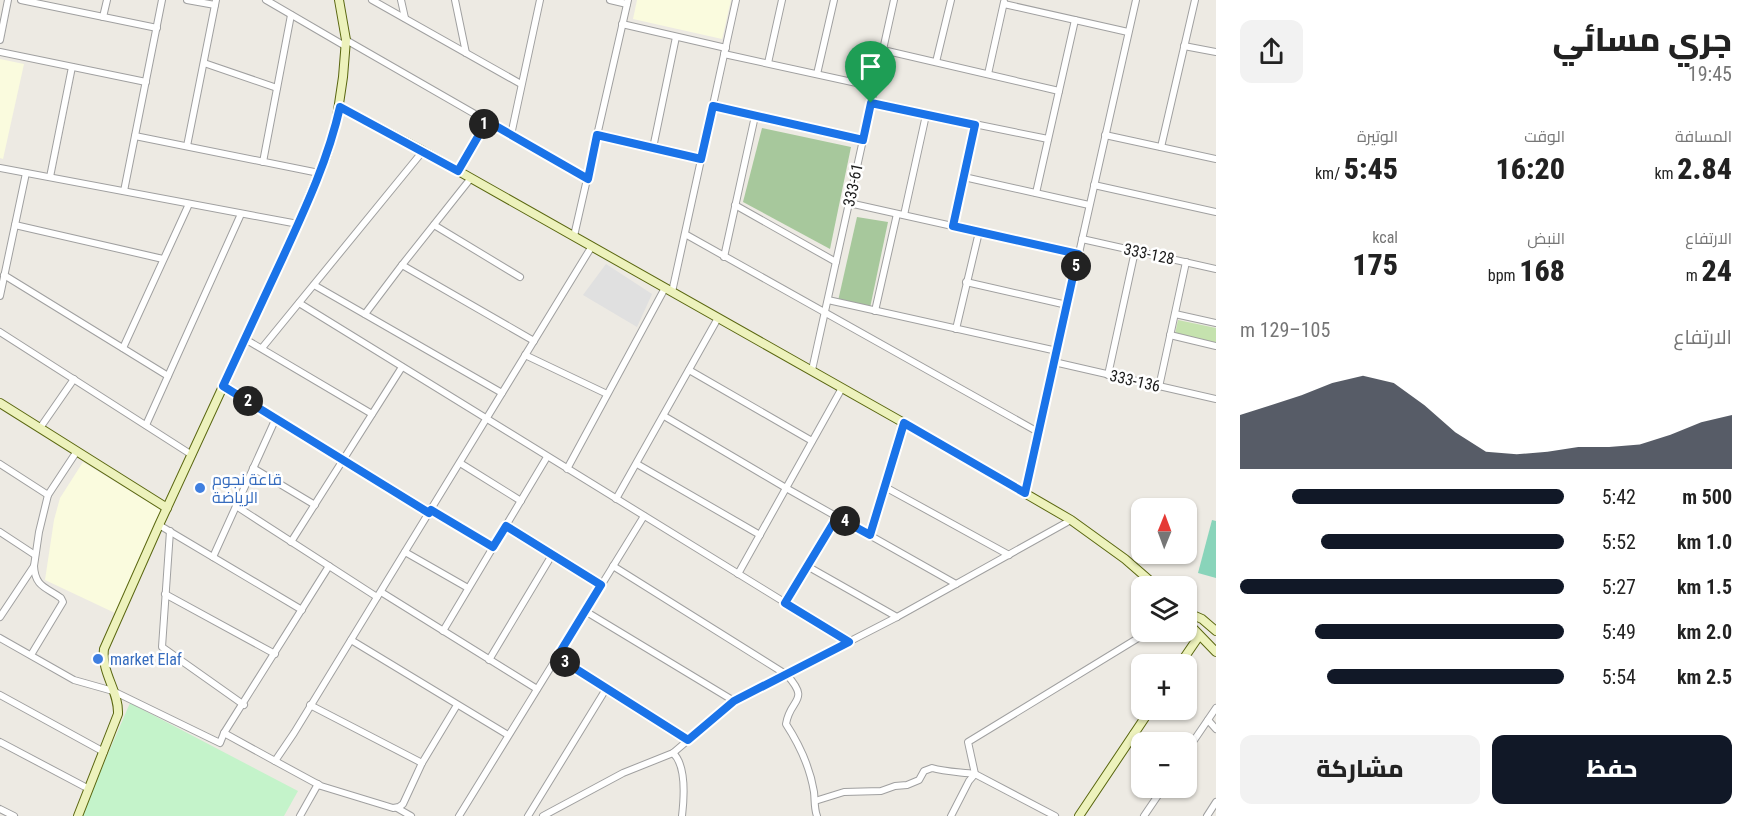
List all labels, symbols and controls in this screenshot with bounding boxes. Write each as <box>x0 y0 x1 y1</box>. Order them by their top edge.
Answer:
button: share <box>1240 20 1303 83</box>
text: جري مسائي <box>1553 20 1732 59</box>
pin <box>845 41 896 103</box>
icon: arrive <box>854 50 887 83</box>
text: 19:45 <box>1688 62 1732 86</box>
pin: 1 <box>469 109 499 139</box>
text: 1 <box>480 114 488 133</box>
text: الوتيرة <box>1357 127 1398 146</box>
text: الوقت <box>1524 127 1565 146</box>
text: المسافة <box>1675 127 1732 146</box>
text: 5:45 <box>1344 151 1398 186</box>
text: 16:20 <box>1496 151 1565 186</box>
text: 2.84 <box>1677 151 1732 186</box>
street label: 333-61 <box>839 162 867 208</box>
text: /km <box>1315 164 1344 183</box>
text: km <box>1654 164 1677 183</box>
text: kcal <box>1372 228 1398 247</box>
text: النبض <box>1527 229 1565 248</box>
text: الارتفاع <box>1685 229 1732 248</box>
street label: 333-128 <box>1122 239 1176 269</box>
text: 175 <box>1352 247 1398 282</box>
pin: 5 <box>1061 251 1091 281</box>
text: 168 <box>1519 253 1565 288</box>
text: 24 <box>1702 253 1732 288</box>
text: 5 <box>1072 256 1080 275</box>
text: bpm <box>1488 266 1519 285</box>
text: m <box>1686 266 1702 285</box>
text: 105–129 m <box>1240 318 1330 342</box>
text: الارتفاع <box>1673 325 1732 349</box>
street label: 333-136 <box>1108 366 1162 396</box>
pin: 2 <box>233 386 263 416</box>
text: 2 <box>244 391 252 410</box>
place label: قاعة نجوم الرياضة <box>212 470 282 507</box>
marker: قاعة نجوم الرياضة <box>193 481 207 495</box>
text: 5:42 <box>1602 485 1636 509</box>
text: 500 m <box>1682 485 1732 509</box>
north arrow <box>1131 498 1197 564</box>
map controls <box>1131 498 1197 798</box>
pin: 4 <box>830 506 860 536</box>
text: 4 <box>841 511 849 530</box>
text: 5:52 <box>1602 530 1636 554</box>
text: 1.0 km <box>1677 530 1732 554</box>
text: 5:27 <box>1602 575 1636 599</box>
text: 1.5 km <box>1677 575 1732 599</box>
button: layers <box>1131 576 1197 642</box>
text: 5:49 <box>1602 620 1636 644</box>
text: 2.0 km <box>1677 620 1732 644</box>
pin: 3 <box>550 647 580 677</box>
place label: market Elaf <box>110 650 182 669</box>
marker: market Elaf <box>91 652 105 666</box>
text: 3 <box>561 652 569 671</box>
button: + <box>1131 654 1197 720</box>
text: 5:54 <box>1602 665 1636 689</box>
text: 2.5 km <box>1677 665 1732 689</box>
button: − <box>1131 732 1197 798</box>
button: مشاركة <box>1240 735 1480 804</box>
button: حفظ <box>1492 735 1732 804</box>

